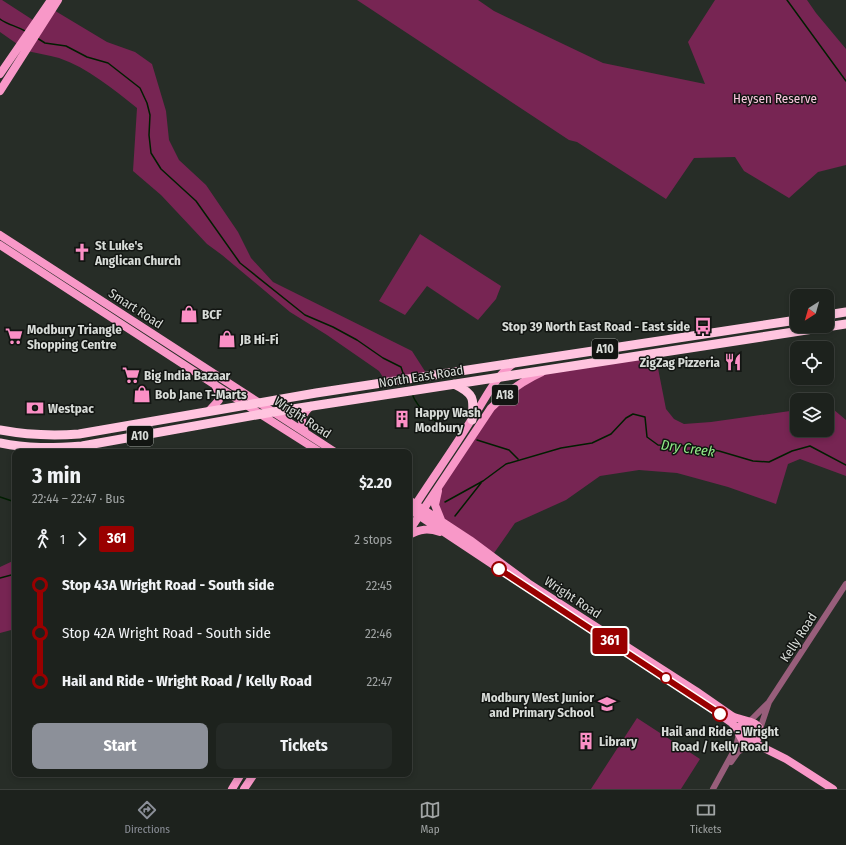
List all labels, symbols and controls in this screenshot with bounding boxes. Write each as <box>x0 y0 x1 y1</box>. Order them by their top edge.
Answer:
park label: Heysen Reserve <box>733 91 817 106</box>
place label: St Luke's Anglican Church <box>94 238 181 268</box>
church icon: St Luke's Anglican Church <box>72 242 92 262</box>
street label: Smart Road <box>106 285 166 331</box>
north arrow <box>790 289 834 333</box>
map controls <box>790 289 834 437</box>
shop icon: BCF <box>179 304 199 324</box>
place label: BCF <box>202 307 222 322</box>
bus stop icon: Stop 39 North East Road - East side <box>693 316 713 336</box>
place label: Stop 39 North East Road - East side <box>502 319 690 334</box>
place label: Modbury Triangle Shopping Centre <box>27 322 122 352</box>
supermarket icon: Modbury Triangle Shopping Centre <box>4 326 24 346</box>
shop icon: JB Hi-Fi <box>217 329 237 349</box>
place label: JB Hi-Fi <box>239 332 279 347</box>
road number: A10 <box>592 339 618 359</box>
button: locate <box>790 341 834 385</box>
restaurant icon: ZigZag Pizzeria <box>723 352 743 372</box>
place label: ZigZag Pizzeria <box>640 355 721 370</box>
street label: North East Road <box>378 362 464 391</box>
supermarket icon: Big India Bazaar <box>121 365 141 385</box>
place label: Big India Bazaar <box>144 368 231 383</box>
shop icon: Bob Jane T-Marts <box>132 384 152 404</box>
road number: A18 <box>492 385 518 405</box>
place label: Bob Jane T-Marts <box>155 387 247 402</box>
button: layers <box>790 393 834 437</box>
street label: Wright Road <box>272 394 334 441</box>
bank icon: Westpac <box>25 398 45 418</box>
place label: Westpac <box>48 401 94 416</box>
place label: Happy Wash Modbury <box>415 405 481 435</box>
building icon: Happy Wash Modbury <box>392 409 412 429</box>
road number: A10 <box>127 426 153 446</box>
water label: Dry Creek <box>660 436 716 461</box>
text: 3 min <box>32 462 81 489</box>
text: $2.20 <box>359 474 392 492</box>
text: 22:44 – 22:47 · Bus <box>32 491 125 506</box>
icon: walk <box>32 528 54 550</box>
icon: forward <box>71 528 93 550</box>
text: 361 <box>107 530 126 547</box>
text: 1 <box>60 532 65 547</box>
text: 2 stops <box>354 532 392 547</box>
unlabelled marker <box>491 561 507 577</box>
street label: Wright Road <box>542 574 604 621</box>
text: Stop 43A Wright Road - South side <box>62 576 274 594</box>
text: 22:45 <box>366 578 392 593</box>
street label: Kelly Road <box>777 610 820 665</box>
text: Stop 42A Wright Road - South side <box>62 624 271 642</box>
text: 22:46 <box>365 626 392 641</box>
line badge: 361 <box>587 628 633 654</box>
text: 361 <box>600 632 620 649</box>
text: Hail and Ride - Wright Road / Kelly Road <box>62 672 312 690</box>
unlabelled marker <box>660 672 672 684</box>
text: 22:47 <box>367 674 392 689</box>
place label: Modbury West Junior and Primary School <box>481 690 594 720</box>
school or university icon: Modbury West Junior and Primary School <box>597 694 617 714</box>
marker: Hail and Ride - Wright Road / Kelly Road <box>712 706 728 722</box>
button: Start <box>32 723 208 769</box>
button: Tickets <box>216 723 392 769</box>
place label: Hail and Ride - Wright Road / Kelly Road <box>661 724 779 754</box>
building icon: Library <box>576 731 596 751</box>
place label: Library <box>599 734 638 749</box>
tab: Directions <box>125 799 170 836</box>
tab: Map <box>419 799 441 836</box>
tab: Tickets <box>690 799 721 836</box>

